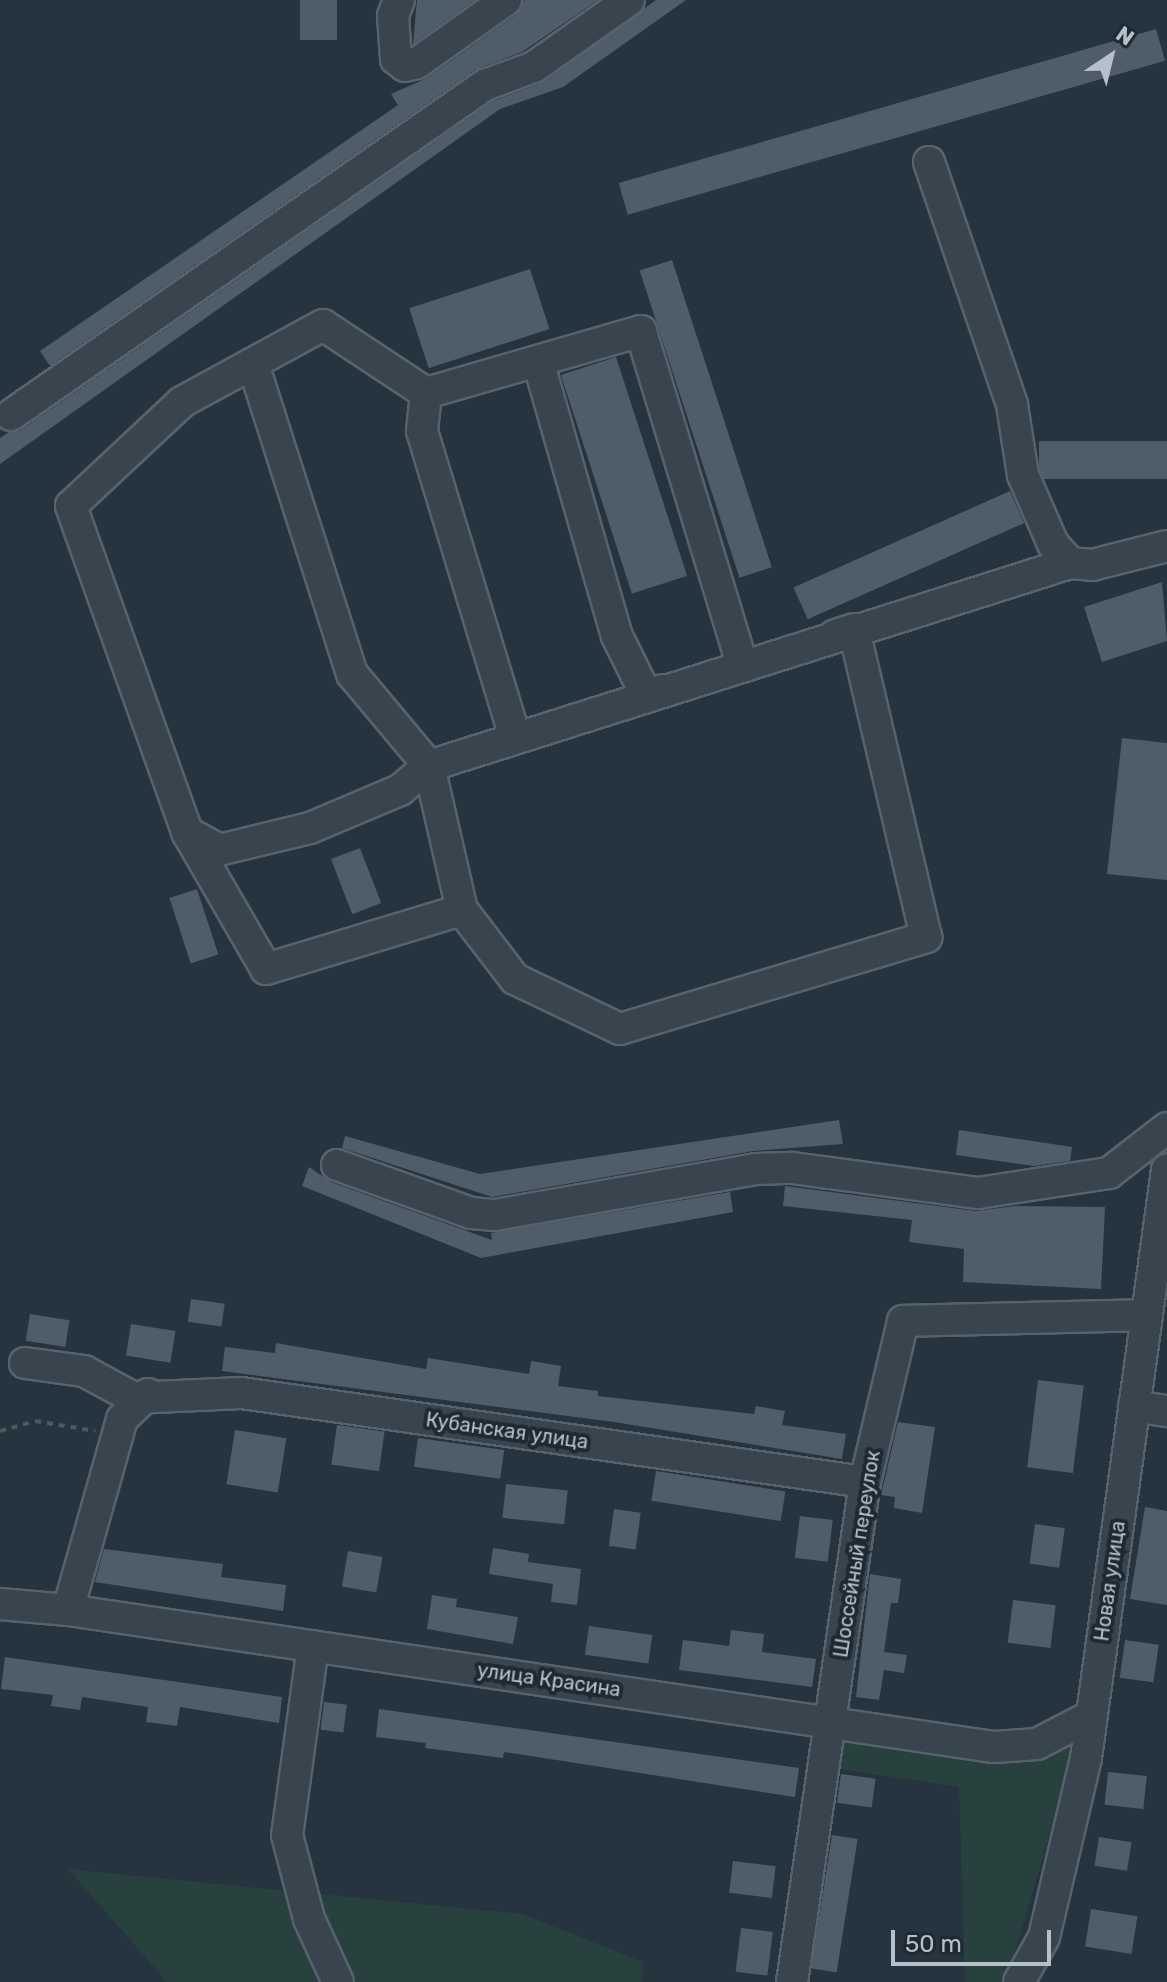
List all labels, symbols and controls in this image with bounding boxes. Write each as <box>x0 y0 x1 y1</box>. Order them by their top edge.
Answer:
north arrow <box>1071 16 1151 96</box>
text: N <box>1111 20 1139 52</box>
street label: Кубанская улица <box>424 1408 590 1454</box>
street label: Шоссейный переулок <box>829 1449 885 1659</box>
street label: Новая улица <box>1090 1519 1130 1643</box>
street label: улица Красина <box>476 1658 622 1702</box>
scale bar <box>895 1914 1055 1964</box>
text: 50 m <box>905 1930 962 1958</box>

